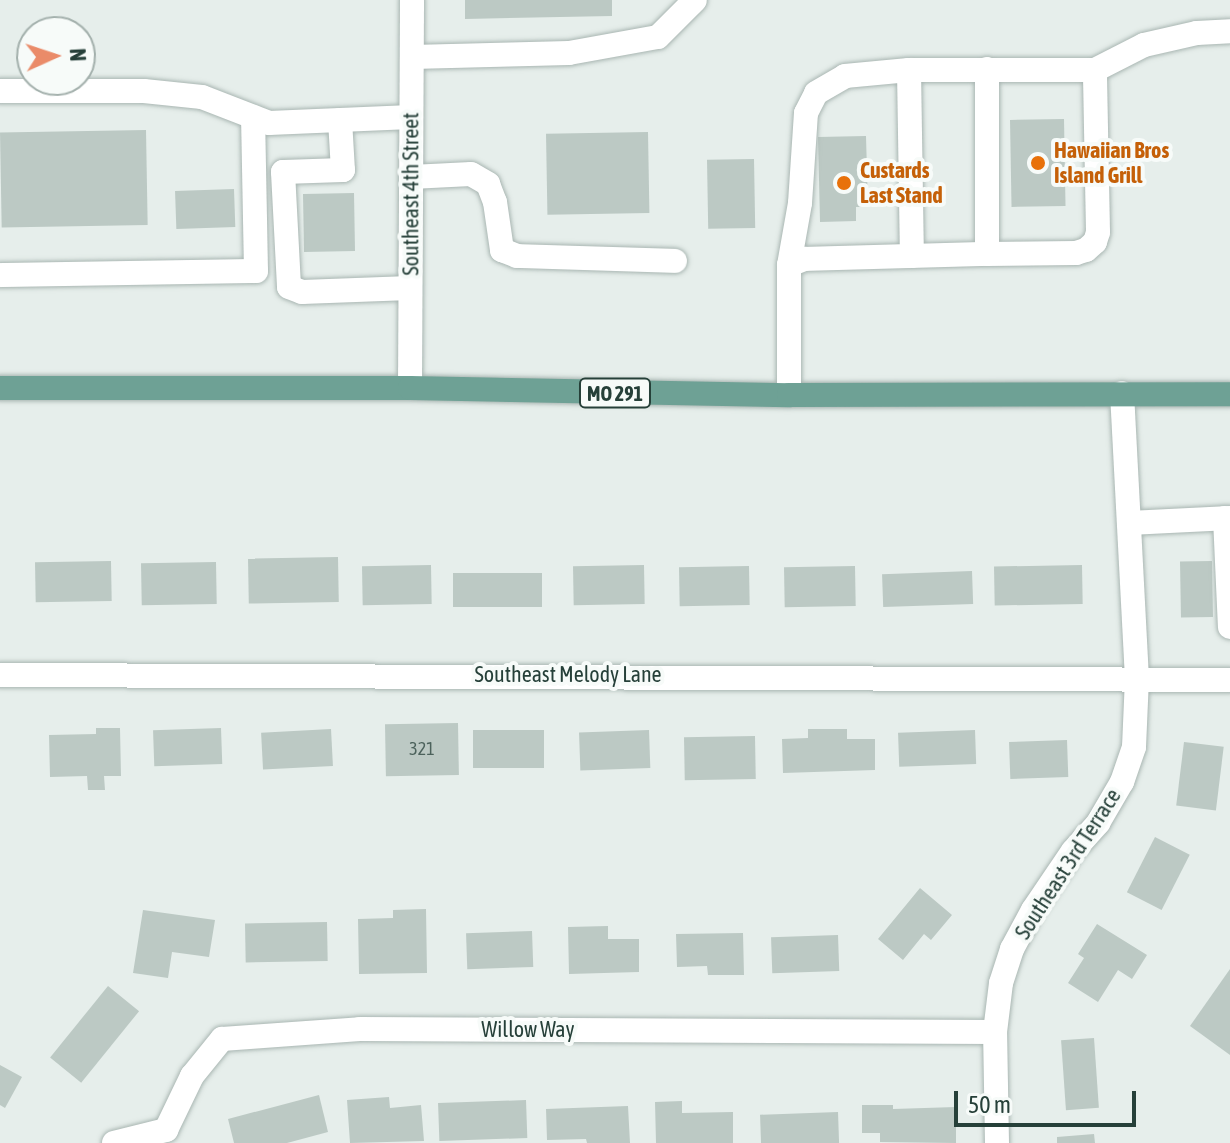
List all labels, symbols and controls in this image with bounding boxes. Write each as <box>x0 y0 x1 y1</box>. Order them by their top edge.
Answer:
north arrow <box>16 16 96 96</box>
text: N <box>65 48 91 62</box>
street label: Southeast 4th Street <box>398 112 424 276</box>
place label: Hawaiian Bros Island Grill <box>1054 137 1169 188</box>
marker: Hawaiian Bros Island Grill <box>1029 154 1047 172</box>
place label: Custards Last Stand <box>860 157 943 208</box>
marker: Custards Last Stand <box>835 174 853 192</box>
road number: MO 291 <box>577 377 653 409</box>
street label: Southeast Melody Lane <box>474 662 662 688</box>
house number: 321 <box>409 738 435 760</box>
street label: Southeast 3rd Terrace <box>1010 784 1126 944</box>
street label: Willow Way <box>481 1017 575 1043</box>
scale bar <box>958 1075 1140 1125</box>
text: 50 m <box>968 1091 1011 1118</box>

